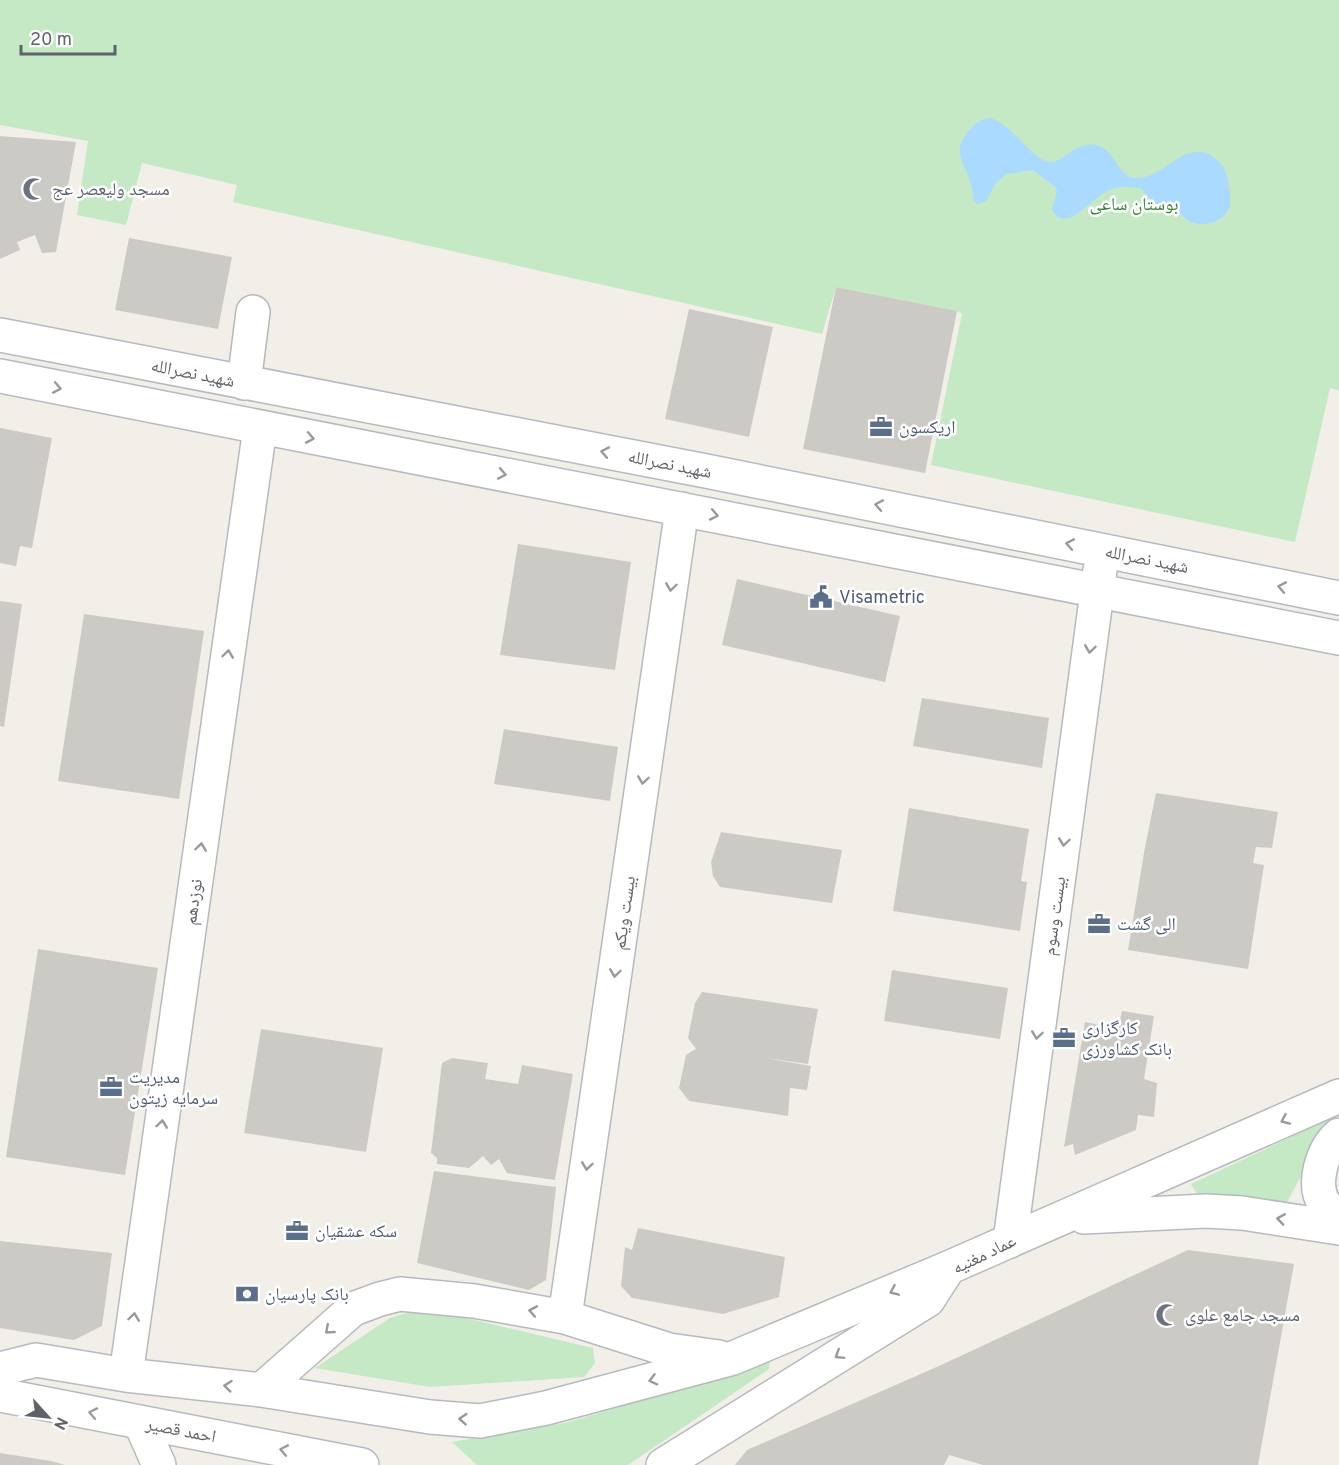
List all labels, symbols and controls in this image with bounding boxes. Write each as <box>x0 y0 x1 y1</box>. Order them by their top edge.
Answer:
scale bar <box>21 18 116 56</box>
text: 20 m <box>30 29 72 52</box>
mosque icon: مسجد ولیعصر عج <box>21 176 47 202</box>
place label: مسجد ولیعصر عج <box>52 179 170 202</box>
park label: بوستان ساعی <box>1090 194 1178 217</box>
street label: شهید نصرالله <box>149 355 237 394</box>
one-way arrow <box>52 381 62 394</box>
office icon: اریکسون <box>868 414 894 440</box>
place label: اریکسون <box>899 417 956 440</box>
one-way arrow <box>305 431 315 444</box>
one-way arrow <box>600 446 610 459</box>
street label: شهید نصرالله <box>626 446 714 485</box>
one-way arrow <box>497 468 507 480</box>
one-way arrow <box>874 500 884 513</box>
one-way arrow <box>709 508 719 521</box>
one-way arrow <box>1065 538 1075 551</box>
street label: شهید نصرالله <box>1103 541 1191 580</box>
one-way arrow <box>1277 581 1287 594</box>
one-way arrow <box>666 583 678 592</box>
public building icon: Visametric <box>808 584 834 610</box>
place label: Visametric <box>839 587 925 610</box>
one-way arrow <box>1084 644 1096 653</box>
one-way arrow <box>221 650 233 659</box>
one-way arrow <box>638 776 650 785</box>
one-way arrow <box>1058 837 1070 847</box>
one-way arrow <box>194 843 206 852</box>
street label: بیست ویکم <box>609 875 642 952</box>
street label: بیست وسوم <box>1039 875 1072 957</box>
street label: نوزدهم <box>180 878 209 927</box>
office icon: الی گشت <box>1086 911 1112 937</box>
place label: الی گشت <box>1117 914 1176 937</box>
one-way arrow <box>609 968 622 978</box>
place label: کارگزاری بانک کشاورزی <box>1082 1018 1172 1062</box>
office icon: کارگزاری بانک کشاورزی <box>1051 1025 1077 1051</box>
one-way arrow <box>1032 1031 1044 1040</box>
place label: مدیریت سرمایه زیتون <box>129 1067 218 1111</box>
office icon: مدیریت سرمایه زیتون <box>98 1074 124 1100</box>
one-way arrow <box>1281 1112 1292 1124</box>
one-way arrow <box>155 1119 167 1128</box>
one-way arrow <box>581 1162 593 1171</box>
one-way arrow <box>1277 1214 1286 1226</box>
office icon: سکه عشقیان <box>284 1218 310 1244</box>
place label: سکه عشقیان <box>315 1221 397 1244</box>
street label: عماد مغنیه <box>949 1230 1020 1281</box>
bank icon: بانک پارسیان <box>234 1281 260 1307</box>
place label: بانک پارسیان <box>265 1284 349 1307</box>
one-way arrow <box>890 1284 901 1296</box>
mosque icon: مسجد جامع علوی <box>1154 1302 1180 1328</box>
place label: مسجد جامع علوی <box>1185 1305 1300 1328</box>
one-way arrow <box>529 1306 538 1318</box>
one-way arrow <box>128 1312 140 1321</box>
one-way arrow <box>325 1323 336 1334</box>
one-way arrow <box>835 1348 846 1359</box>
one-way arrow <box>648 1372 658 1385</box>
one-way arrow <box>223 1380 233 1393</box>
north arrow <box>18 1387 78 1447</box>
one-way arrow <box>88 1407 98 1420</box>
text: N <box>48 1413 71 1433</box>
street label: احمد قصیر <box>143 1413 218 1450</box>
one-way arrow <box>458 1413 467 1426</box>
one-way arrow <box>280 1444 290 1457</box>

